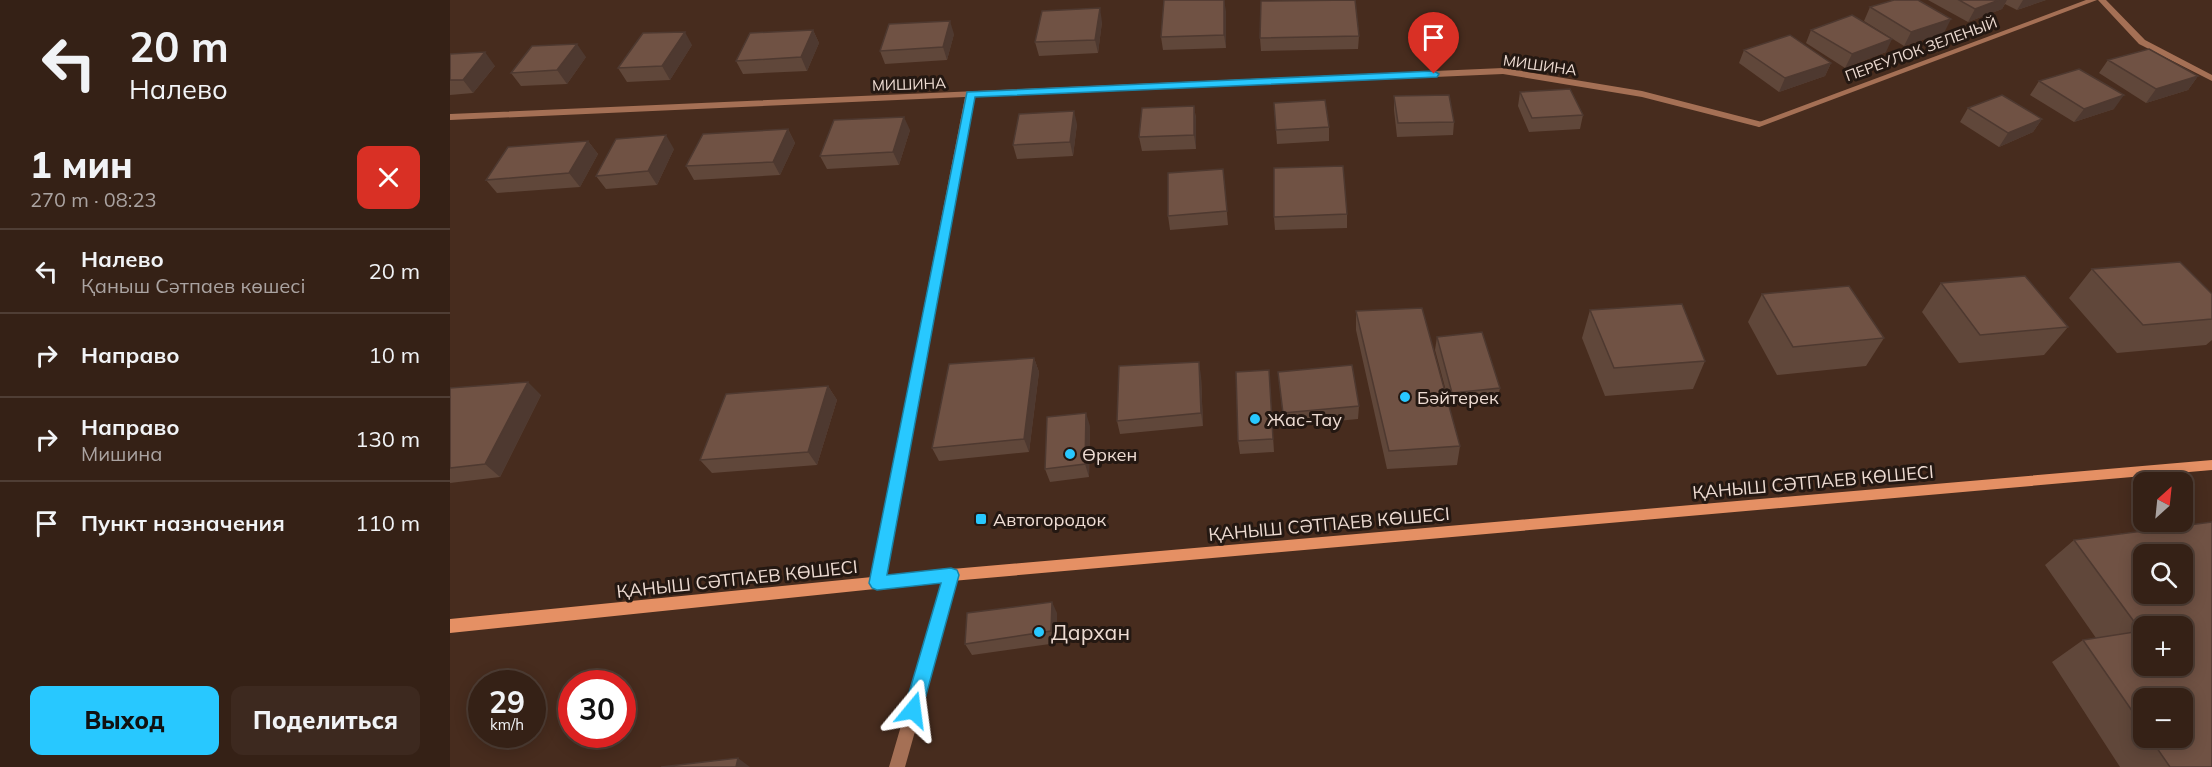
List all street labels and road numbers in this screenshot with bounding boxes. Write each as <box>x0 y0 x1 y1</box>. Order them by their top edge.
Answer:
street label: ПЕРЕУЛОК ЗЕЛЕНЫЙ <box>1842 13 2000 85</box>
street label: МИШИНА <box>1502 50 1578 80</box>
street label: МИШИНА <box>872 73 946 95</box>
street label: ҚАНЫШ СӘТПАЕВ КӨШЕСІ <box>1691 460 1935 504</box>
street label: ҚАНЫШ СӘТПАЕВ КӨШЕСІ <box>1207 502 1451 546</box>
street label: ҚАНЫШ СӘТПАЕВ КӨШЕСІ <box>615 555 859 603</box>

